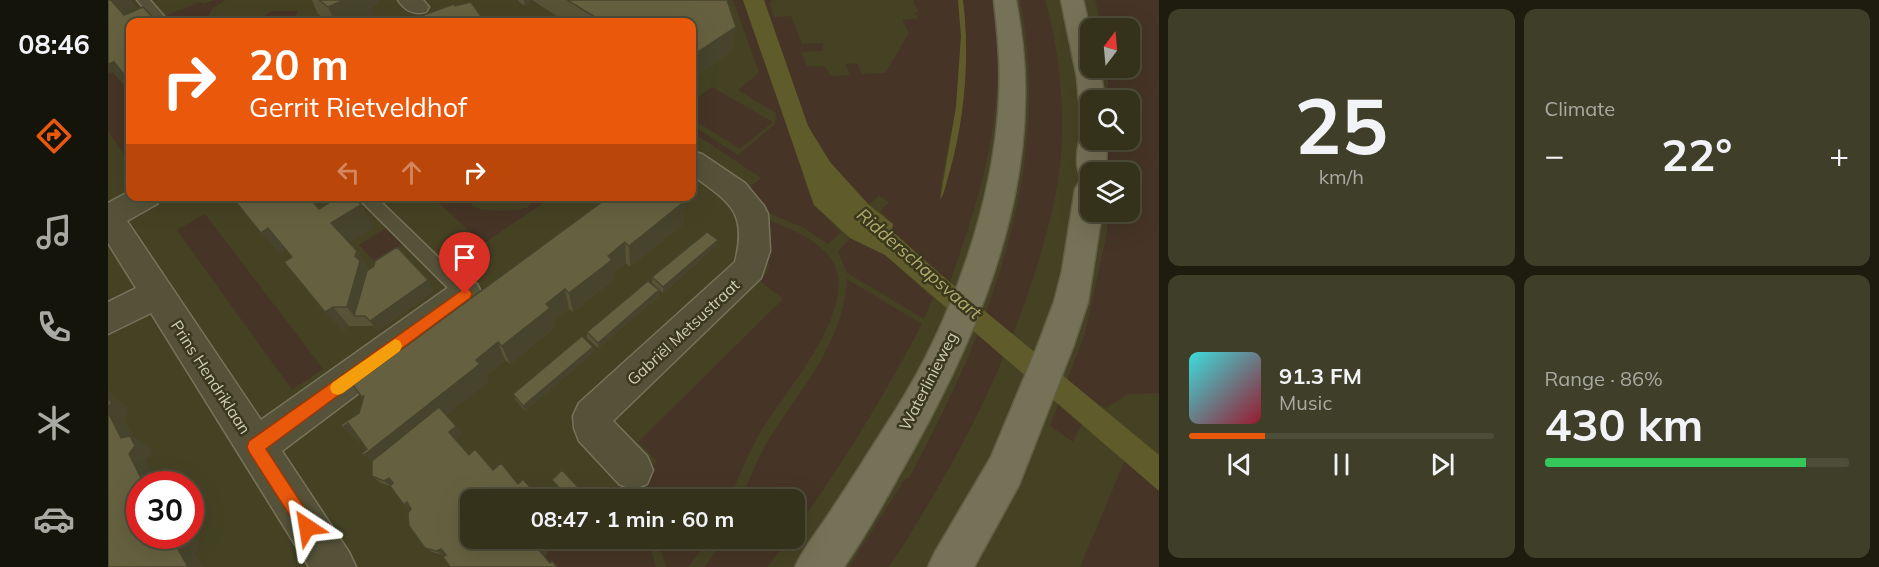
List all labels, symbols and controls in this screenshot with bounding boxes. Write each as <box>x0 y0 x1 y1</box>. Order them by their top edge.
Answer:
north arrow <box>1080 18 1140 78</box>
map controls <box>1080 18 1140 222</box>
text: 08:46 <box>18 27 90 61</box>
text: 20 m <box>249 38 349 91</box>
icon: right <box>150 42 228 120</box>
text: 25 <box>1294 76 1388 174</box>
text: Gerrit Rietveldhof <box>249 90 467 124</box>
button: search <box>1080 90 1140 150</box>
text: Climate <box>1545 96 1615 121</box>
icon: directions <box>33 115 75 157</box>
text: 22° <box>1661 126 1732 182</box>
text: − <box>1545 134 1564 175</box>
text: + <box>1829 134 1849 175</box>
icon: left <box>332 156 365 189</box>
icon: ahead <box>395 156 428 189</box>
icon: right <box>458 156 491 189</box>
button: layers <box>1080 162 1140 222</box>
text: km/h <box>1319 164 1364 189</box>
water label: Ridderschapsvaart <box>852 203 987 324</box>
icon: music <box>33 211 75 253</box>
pin <box>439 232 490 294</box>
icon: arrive <box>448 241 481 274</box>
street label: Gabriël Metsustraat <box>623 275 744 389</box>
icon: phone <box>33 306 75 348</box>
street label: Prins Hendriklaan <box>167 316 255 438</box>
street label: Waterlinieweg <box>895 328 961 434</box>
text: 91.3 FM <box>1279 362 1362 390</box>
text: Range · 86% <box>1545 366 1663 391</box>
text: Music <box>1279 390 1332 415</box>
text: 430 km <box>1545 396 1703 452</box>
icon: climate <box>33 402 75 444</box>
icon: previous <box>1223 448 1256 481</box>
icon: pause <box>1325 448 1358 481</box>
icon: next <box>1426 448 1459 481</box>
speed limit sign: 30 <box>126 471 204 549</box>
position arrow <box>275 495 339 559</box>
icon: car <box>33 498 75 540</box>
text: 08:47 · 1 min · 60 m <box>531 505 734 533</box>

